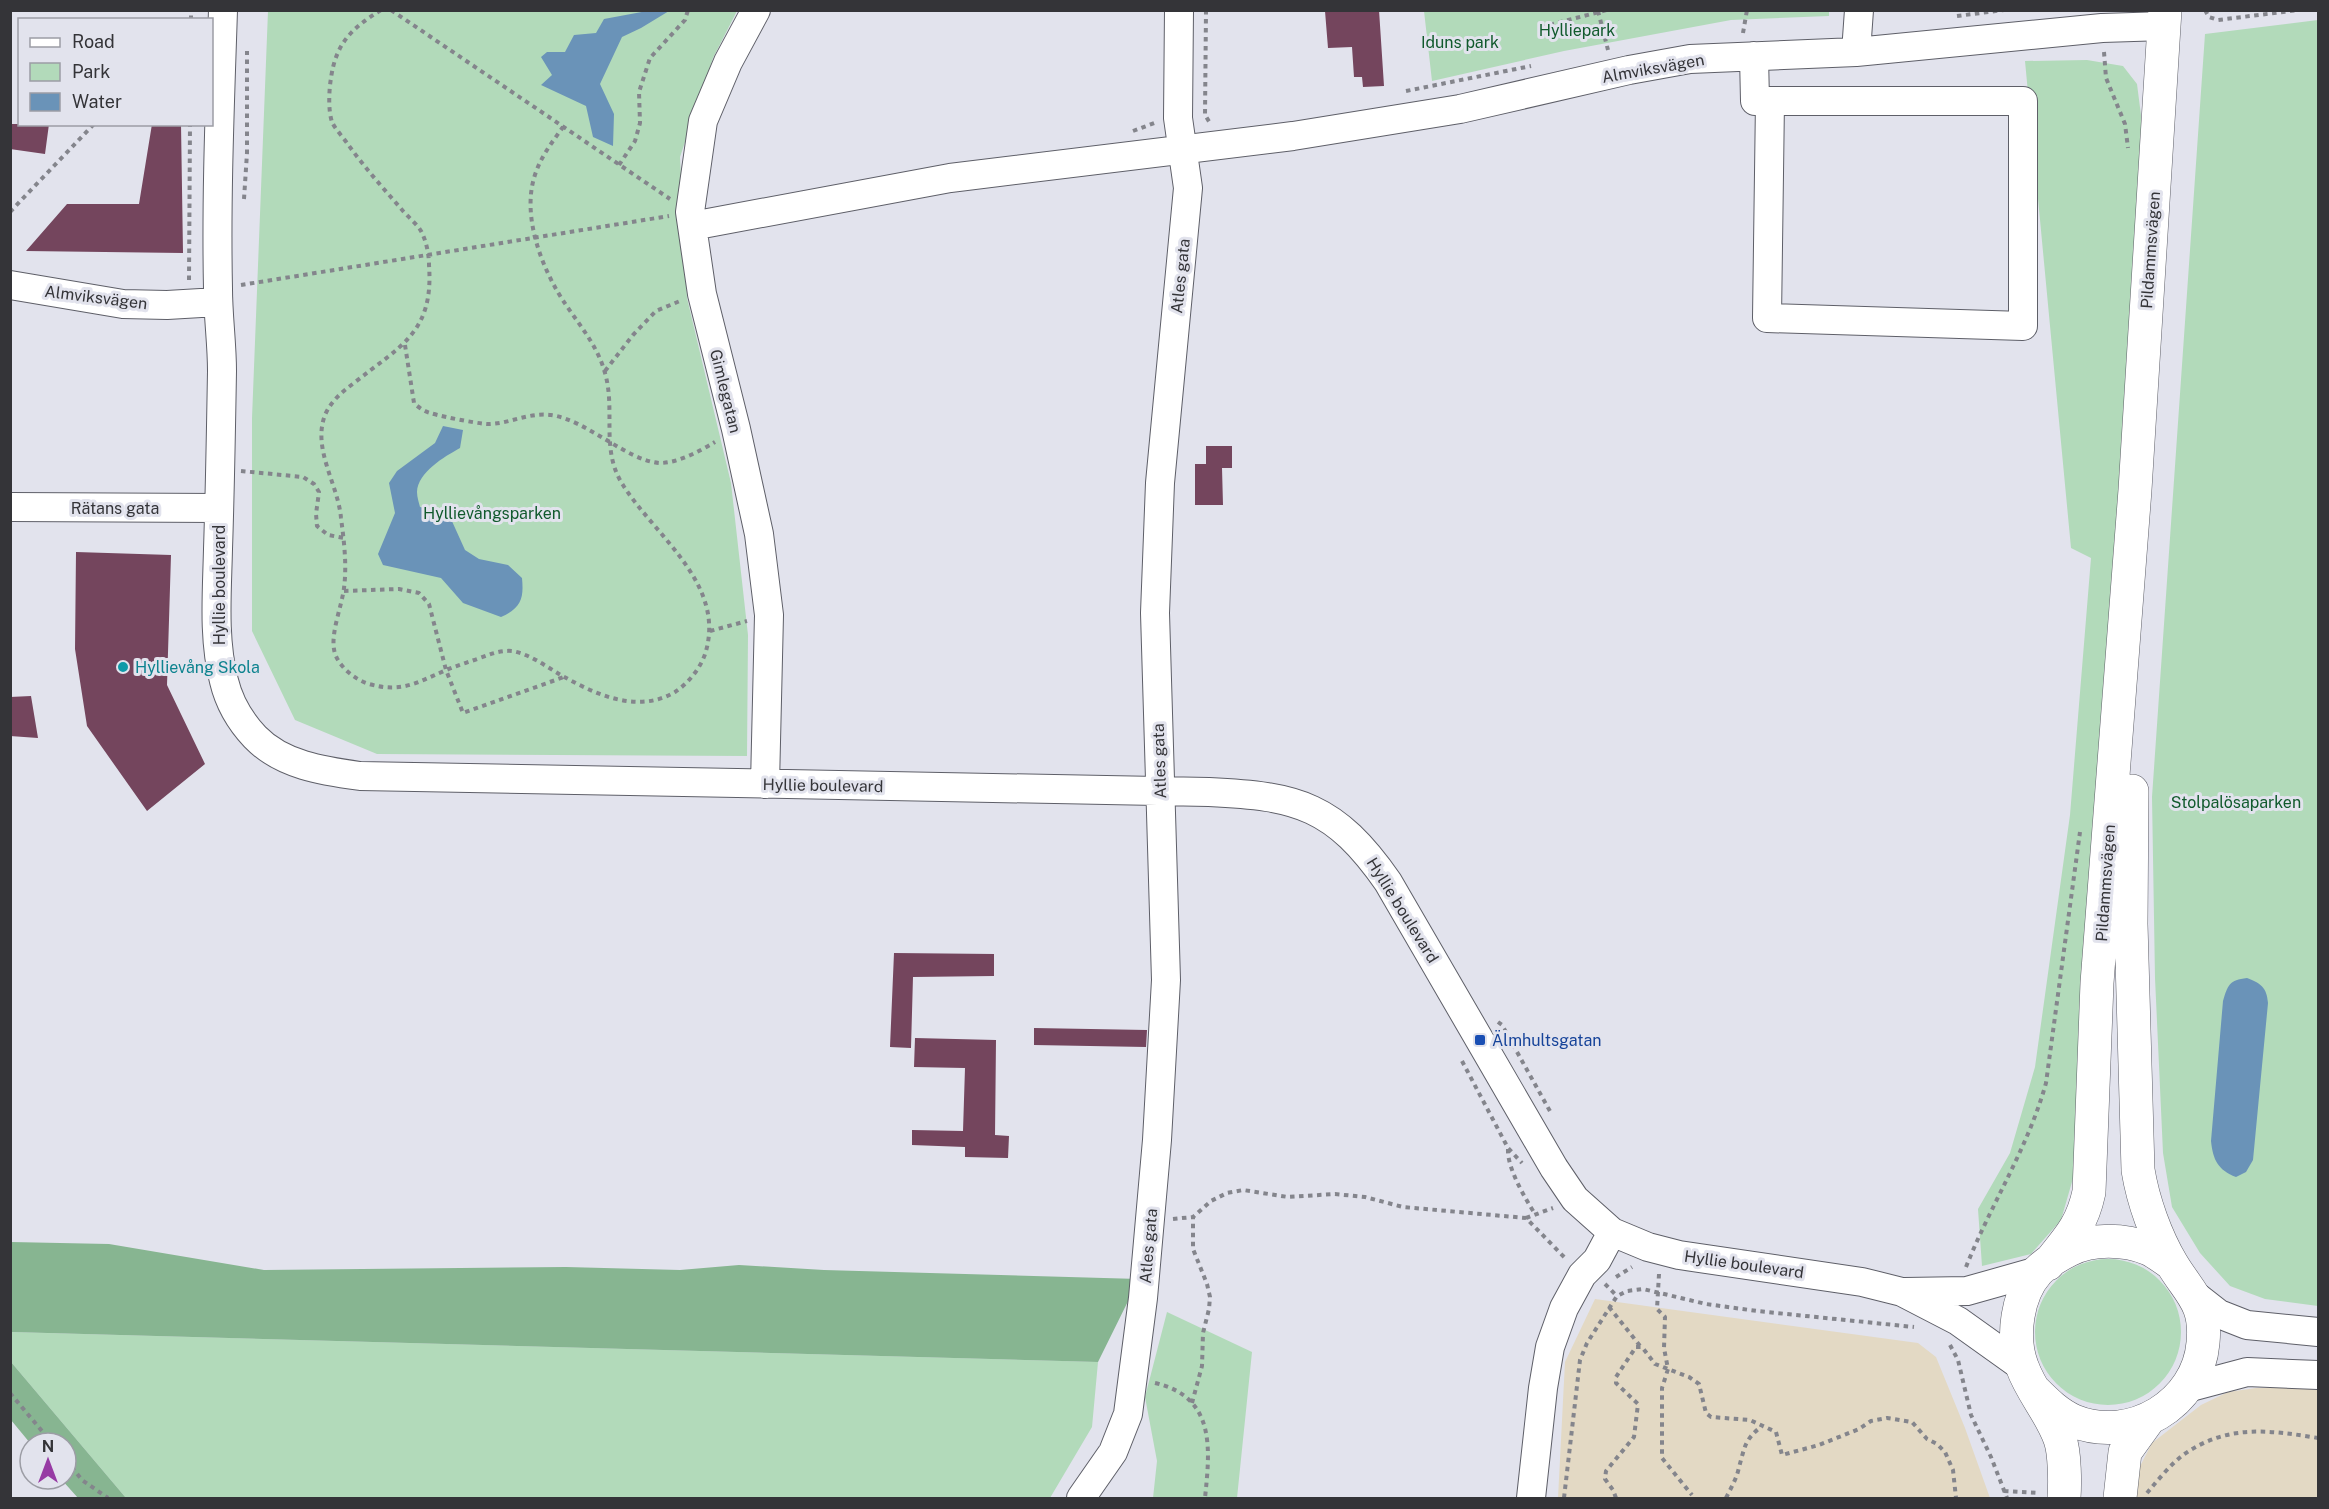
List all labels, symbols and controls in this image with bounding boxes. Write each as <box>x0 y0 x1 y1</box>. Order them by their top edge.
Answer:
legend <box>18 18 213 126</box>
park label: Hylliepark <box>1539 21 1615 40</box>
text: Road <box>72 31 115 52</box>
park label: Iduns park <box>1421 33 1499 52</box>
street label: Almviksvägen <box>1601 50 1706 87</box>
text: Park <box>72 61 110 82</box>
text: Water <box>72 91 122 112</box>
street label: Pildammsvägen <box>2137 191 2164 309</box>
street label: Atles gata <box>1167 238 1194 315</box>
street label: Almviksvägen <box>43 282 148 313</box>
street label: Gimlegatan <box>706 347 745 435</box>
street label: Rätans gata <box>71 499 159 518</box>
park label: Hyllievångsparken <box>423 504 561 523</box>
street label: Hyllie boulevard <box>210 525 229 645</box>
place label: Hyllievång Skola <box>135 658 260 677</box>
marker: Hyllievång Skola <box>116 660 130 674</box>
street label: Atles gata <box>1149 723 1170 799</box>
street label: Hyllie boulevard <box>762 775 883 796</box>
park label: Stolpalösaparken <box>2171 793 2301 812</box>
street label: Pildammsvägen <box>2092 824 2119 942</box>
street label: Hyllie boulevard <box>1363 854 1443 966</box>
place label: Älmhultsgatan <box>1492 1030 1602 1050</box>
marker: Älmhultsgatan <box>1473 1033 1487 1047</box>
street label: Atles gata <box>1136 1208 1161 1284</box>
street label: Hyllie boulevard <box>1683 1247 1805 1282</box>
north arrow <box>18 1431 78 1491</box>
text: N <box>42 1437 54 1456</box>

